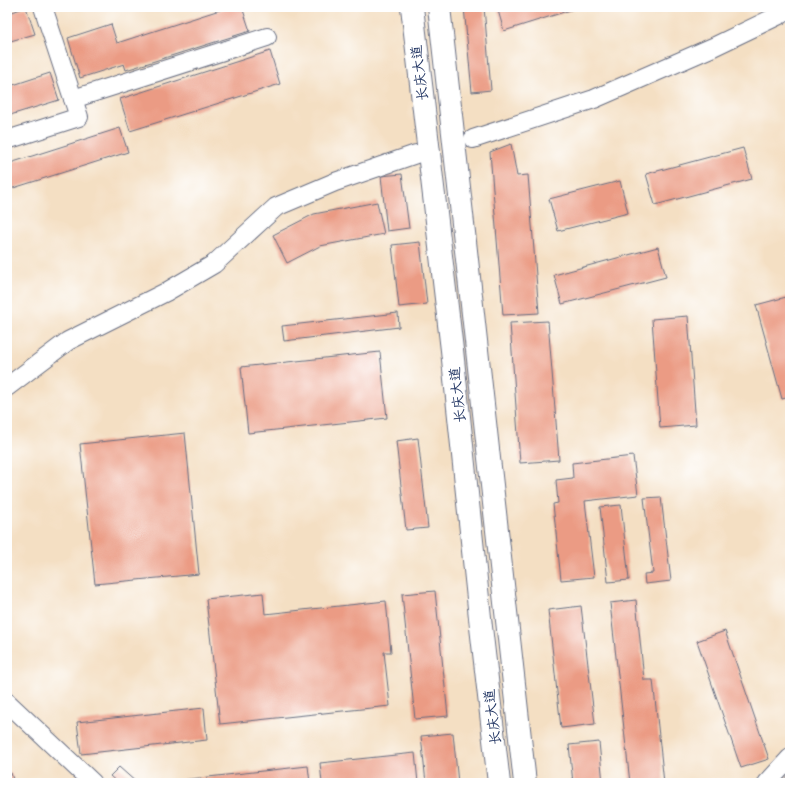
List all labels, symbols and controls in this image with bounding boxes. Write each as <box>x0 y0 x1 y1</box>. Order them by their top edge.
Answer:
street label: 长庆大道 <box>406 44 431 102</box>
street label: 长庆大道 <box>444 366 469 424</box>
street label: 长庆大道 <box>479 688 504 746</box>

